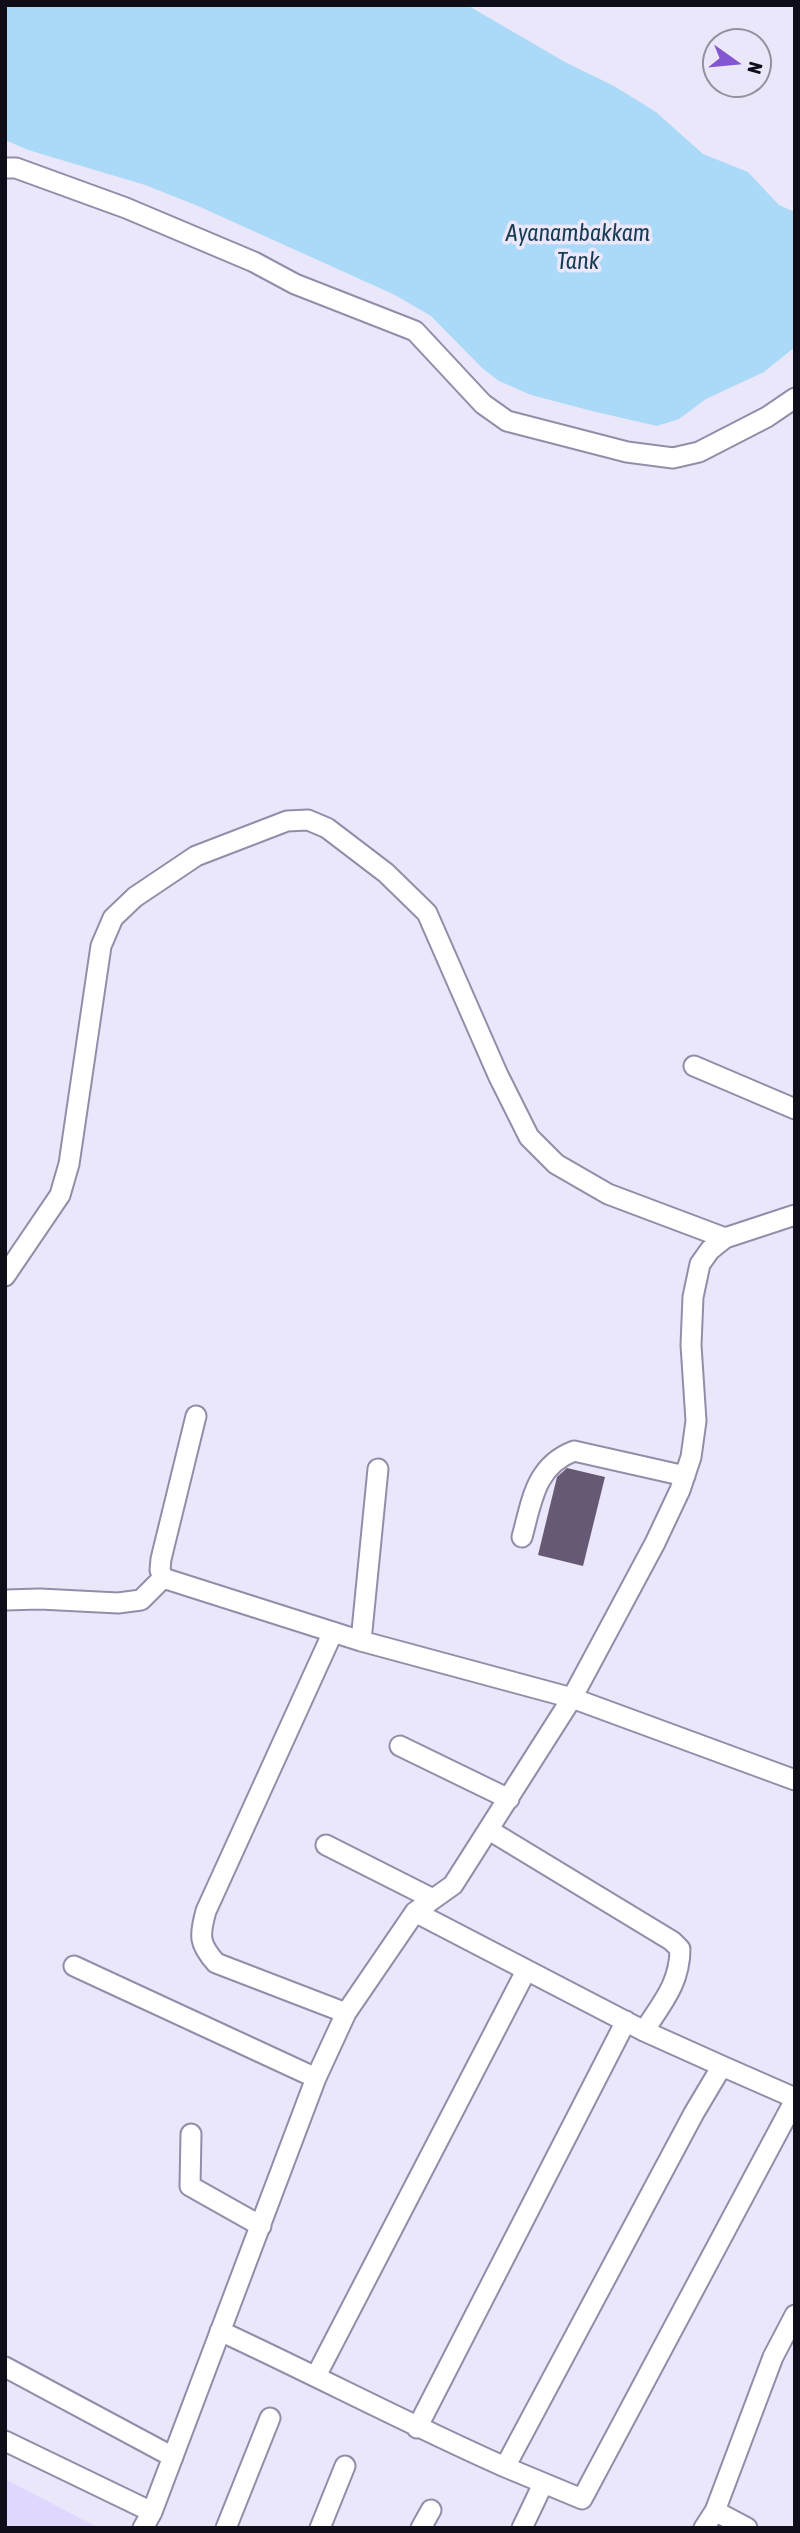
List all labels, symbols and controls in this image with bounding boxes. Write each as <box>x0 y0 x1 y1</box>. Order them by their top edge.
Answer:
north arrow <box>702 28 772 98</box>
text: N <box>743 60 767 76</box>
water label: Ayanambakkam Tank <box>506 219 650 275</box>

